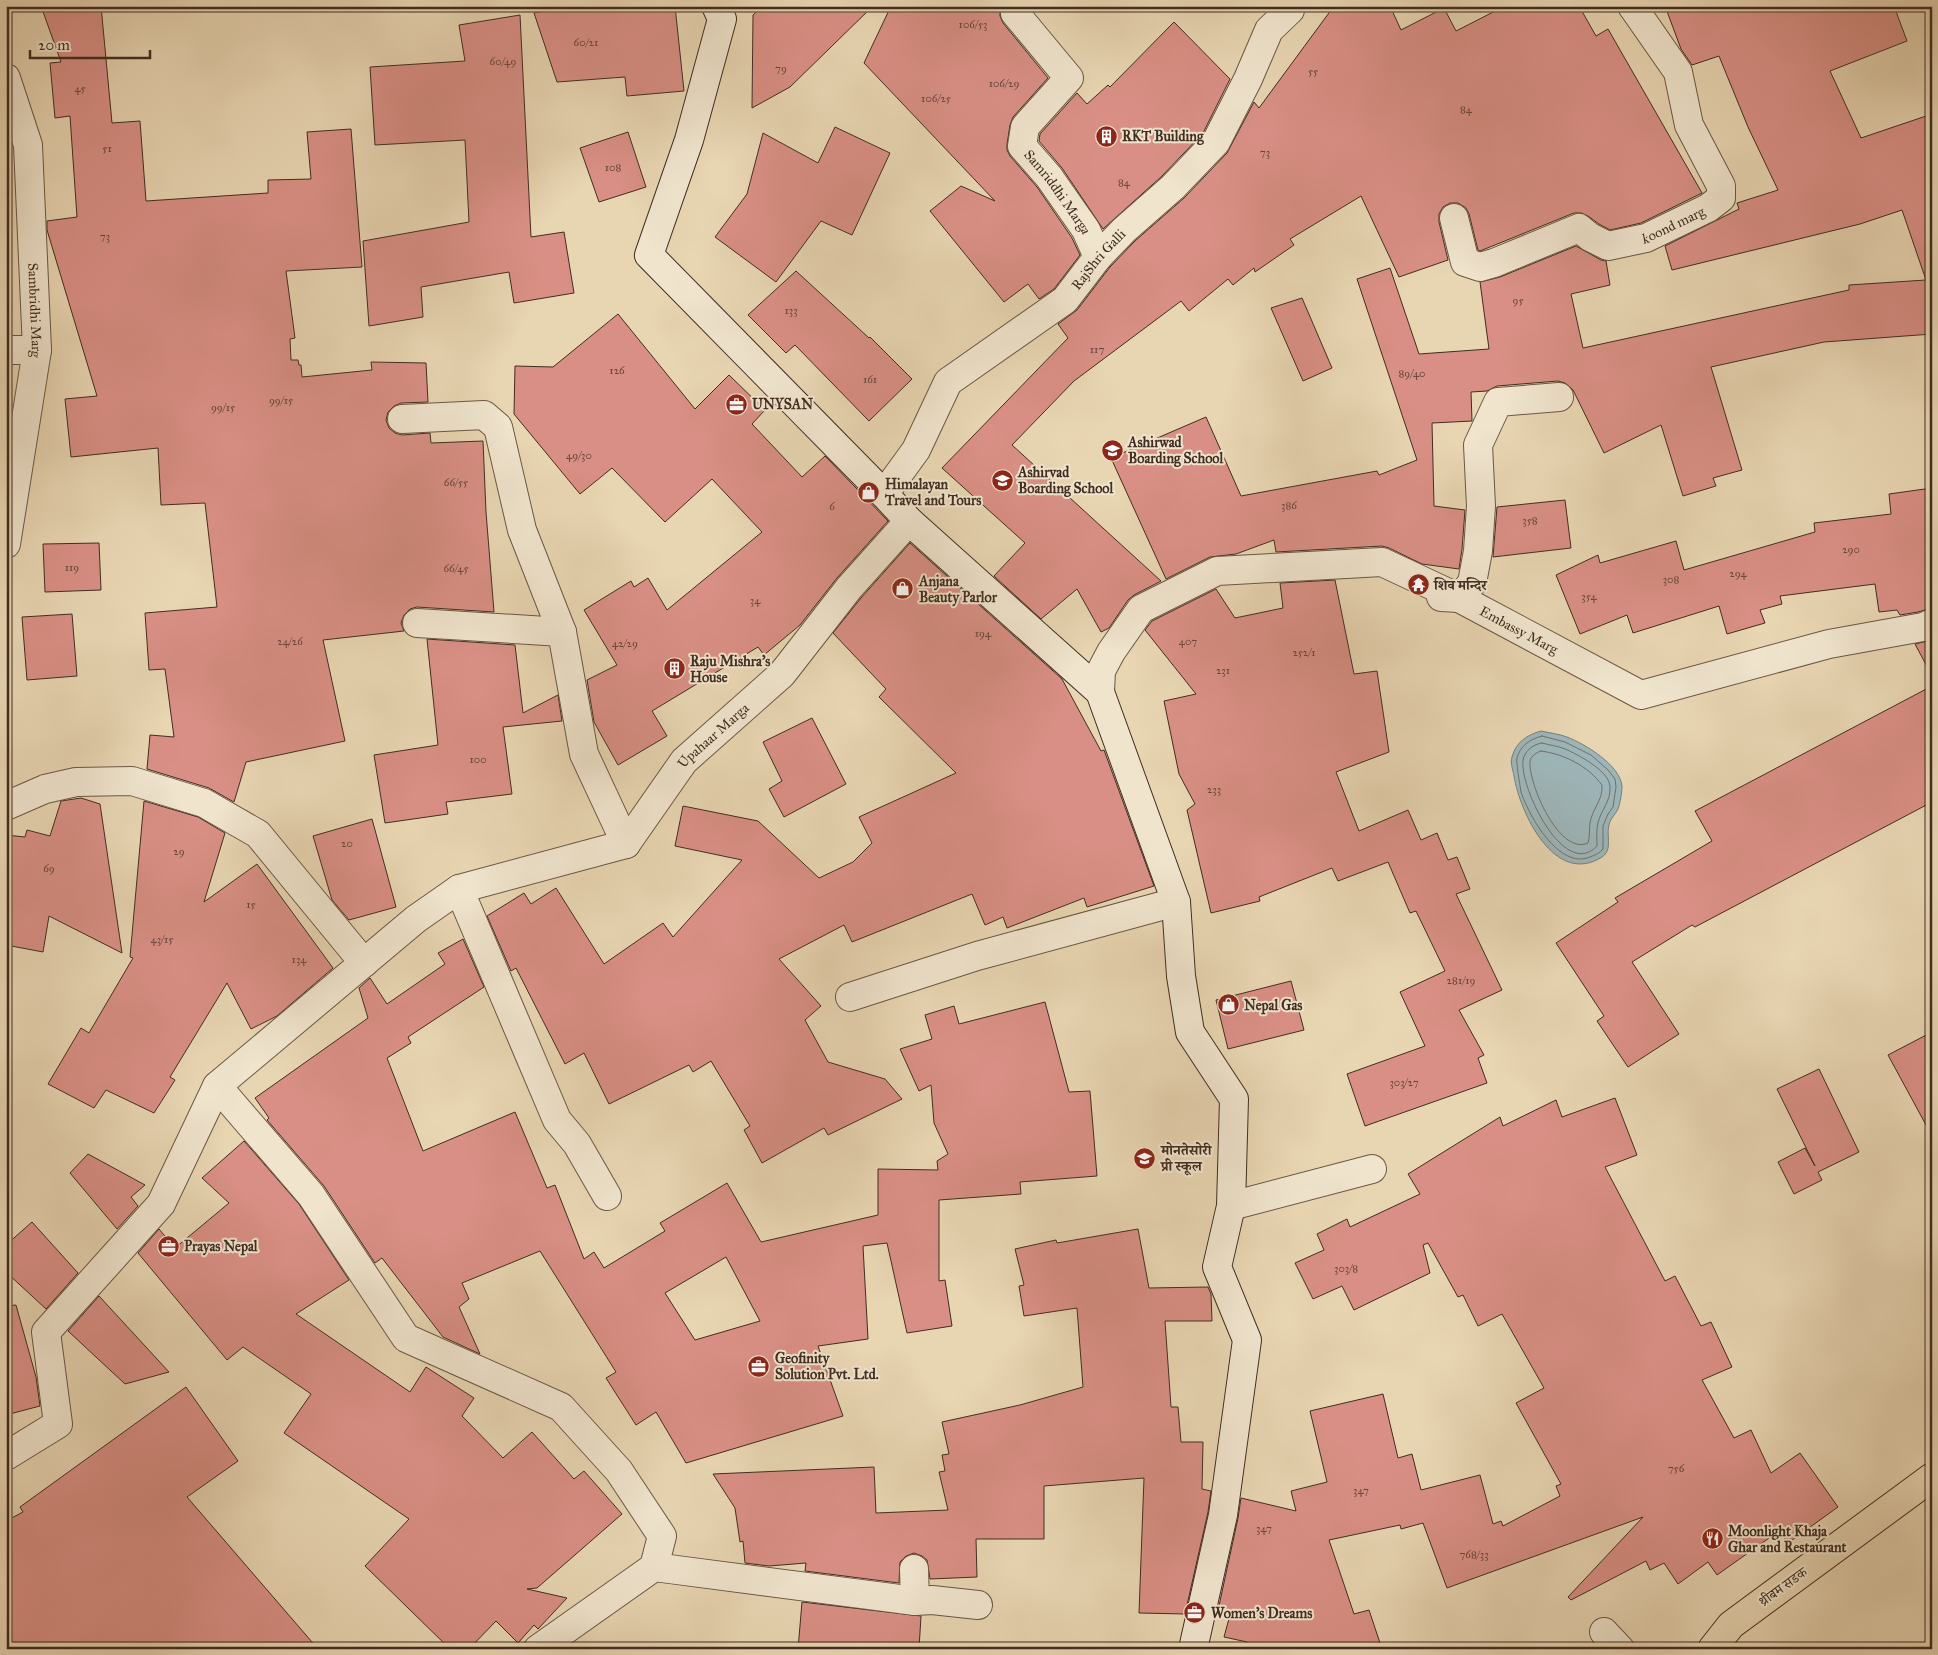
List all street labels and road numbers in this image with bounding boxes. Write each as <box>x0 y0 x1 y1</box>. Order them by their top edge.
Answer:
street label: Samriddhi Marga <box>1021 146 1095 237</box>
street label: koond marg <box>1641 202 1708 247</box>
street label: RajShri Galli <box>1067 225 1129 293</box>
street label: Sambridhi Marg <box>25 262 46 360</box>
street label: Embassy Marg <box>1477 602 1561 658</box>
street label: Upahaar Marga <box>674 699 752 771</box>
street label: थ्रीबम सडक <box>1755 1563 1811 1610</box>

